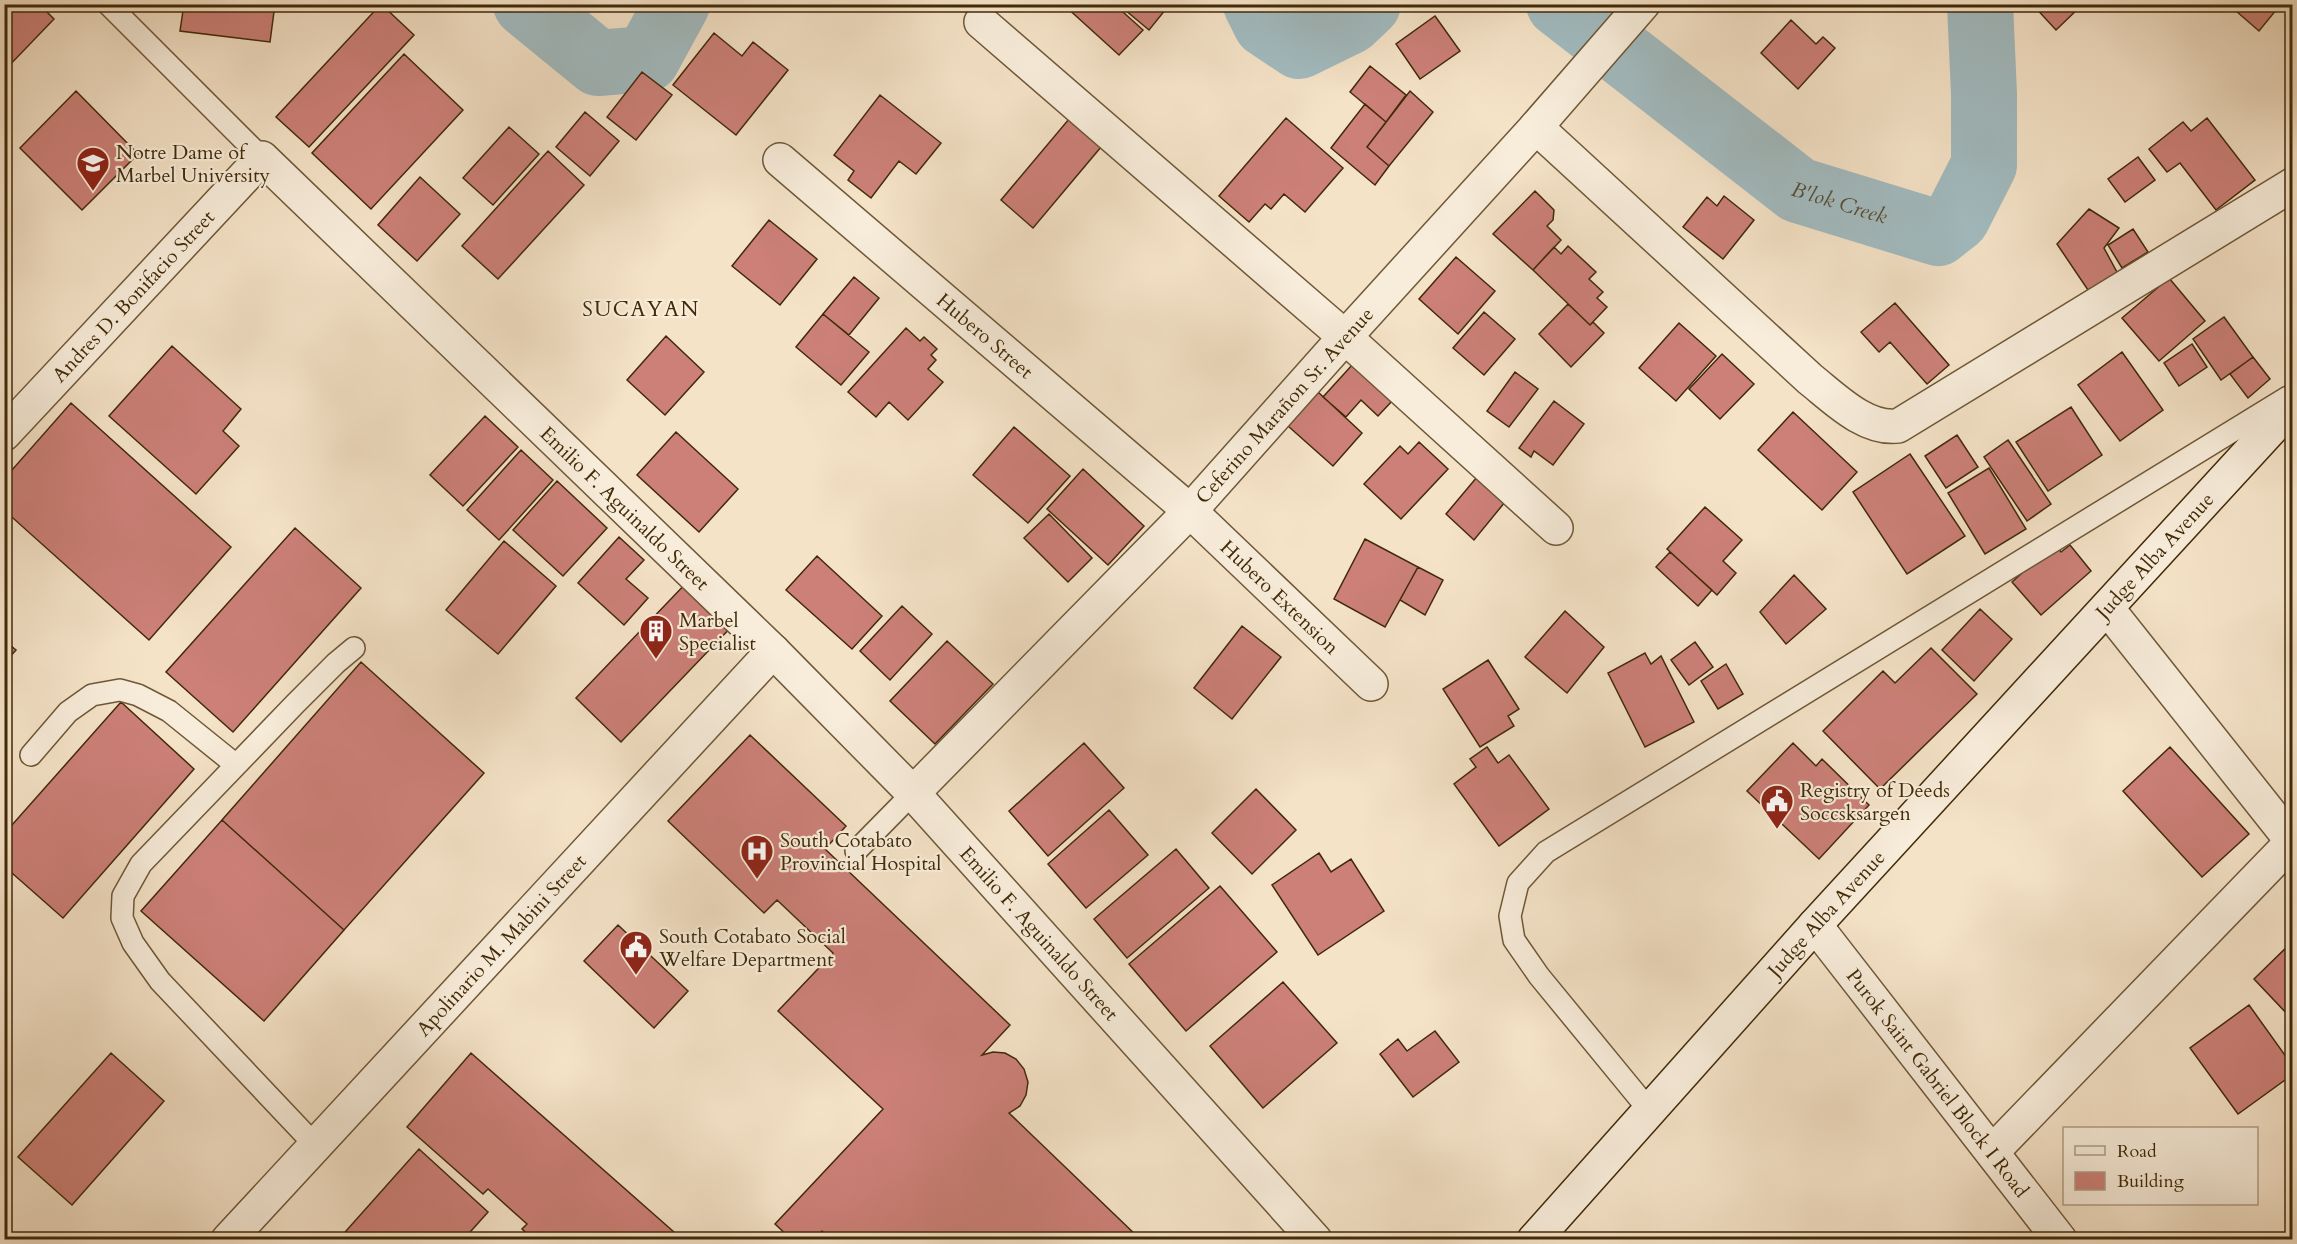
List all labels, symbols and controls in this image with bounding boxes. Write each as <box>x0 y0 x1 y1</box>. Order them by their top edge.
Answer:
place label: Notre Dame of Marbel University <box>116 139 270 189</box>
school or university icon: Notre Dame of Marbel University <box>75 145 111 192</box>
water label: B'lok Creek <box>1788 175 1891 232</box>
street label: Andres D. Bonifacio Street <box>46 204 221 388</box>
street label: Hubero Street <box>931 287 1039 385</box>
district label: SUCAYAN <box>582 295 700 324</box>
street label: Ceferino Marañon Sr. Avenue <box>1190 301 1380 510</box>
street label: Emilio F. Aguinaldo Street <box>534 420 716 597</box>
street label: Judge Alba Avenue <box>2088 487 2220 627</box>
street label: Hubero Extension <box>1214 534 1345 661</box>
place label: Marbel Specialist <box>679 607 757 657</box>
building icon: Marbel Specialist <box>638 613 674 660</box>
place label: Registry of Deeds Soccsksargen <box>1800 777 1950 827</box>
public building icon: Registry of Deeds Soccsksargen <box>1759 783 1795 830</box>
place label: South Cotabato Provincial Hospital <box>780 827 941 877</box>
hospital icon: South Cotabato Provincial Hospital <box>739 833 775 880</box>
street label: Emilio F. Aguinaldo Street <box>953 841 1125 1027</box>
street label: Judge Alba Avenue <box>1760 844 1891 986</box>
street label: Apolinario M. Mabini Street <box>410 848 593 1042</box>
place label: South Cotabato Social Welfare Department <box>658 923 846 973</box>
public building icon: South Cotabato Social Welfare Department <box>618 929 654 976</box>
street label: Purok Saint Gabriel Block I Road <box>1840 963 2035 1203</box>
legend <box>2063 1127 2258 1205</box>
text: Road <box>2117 1139 2157 1164</box>
text: Building <box>2117 1169 2185 1194</box>

